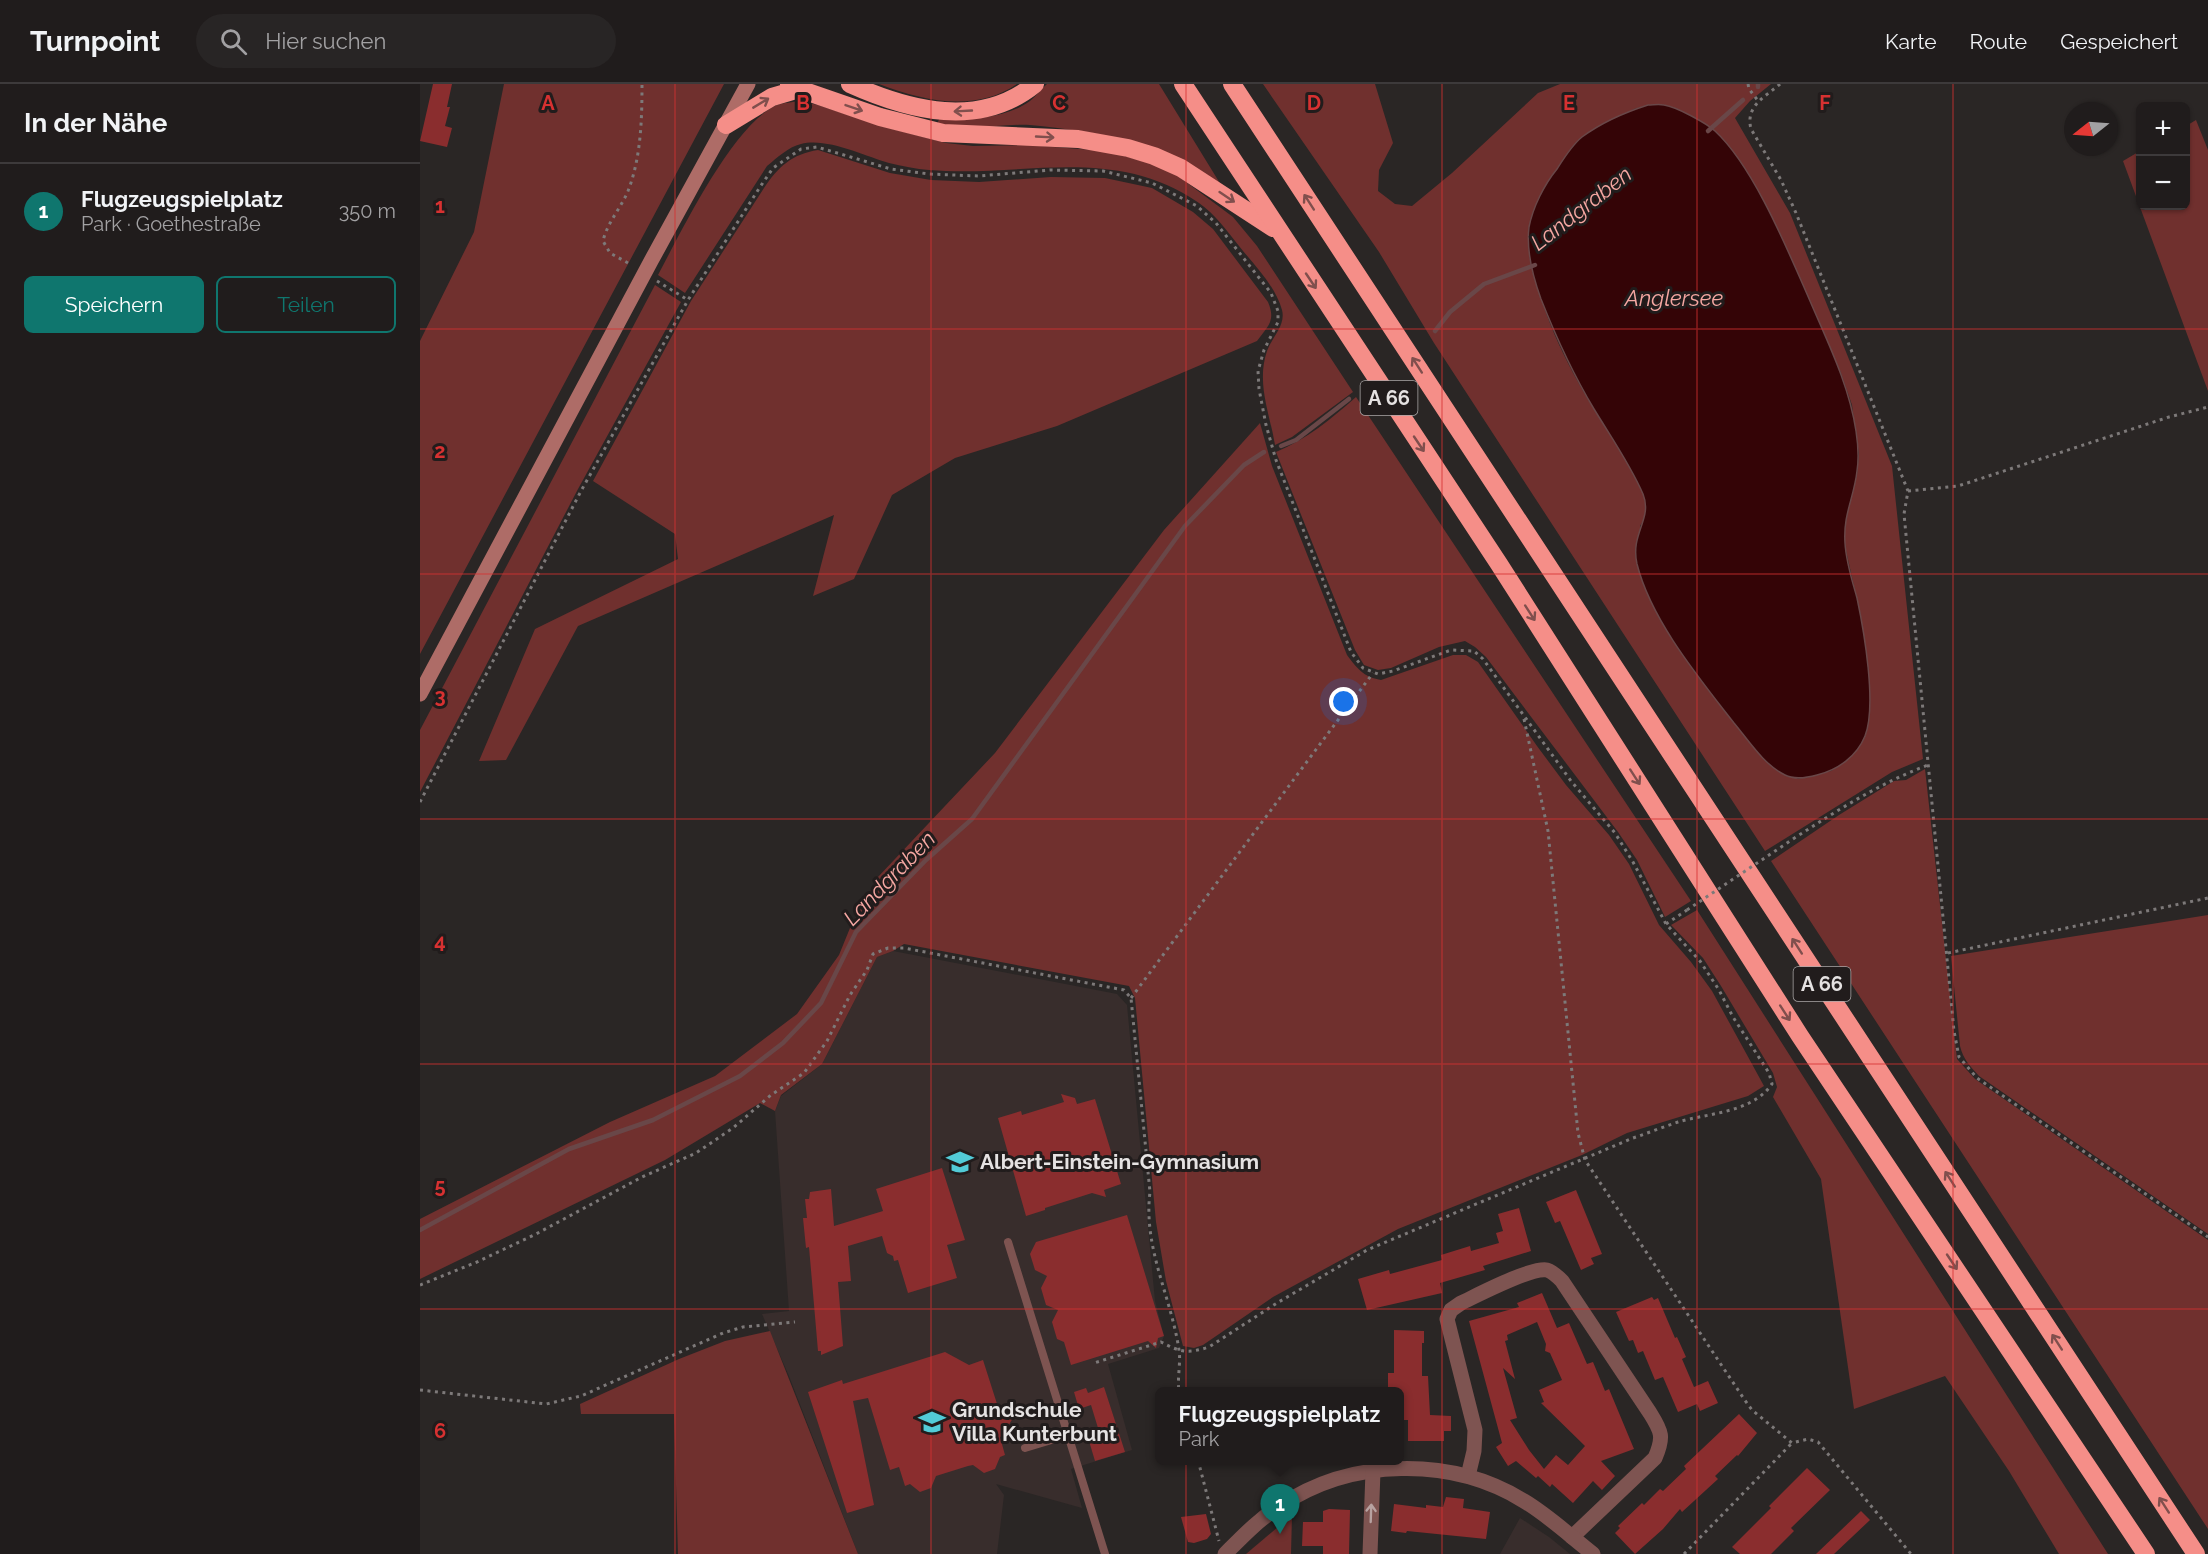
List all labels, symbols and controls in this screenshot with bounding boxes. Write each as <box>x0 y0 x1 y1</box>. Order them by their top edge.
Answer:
search box <box>196 14 616 68</box>
text: Turnpoint <box>30 25 160 58</box>
icon: search <box>217 25 250 58</box>
text: Hier suchen <box>265 28 386 54</box>
text: Karte <box>1885 29 1937 54</box>
text: Route <box>1970 29 2027 54</box>
text: Gespeichert <box>2060 29 2178 54</box>
text: A <box>541 91 555 115</box>
text: B <box>796 91 810 115</box>
text: C <box>1052 91 1066 115</box>
text: D <box>1307 91 1321 115</box>
text: E <box>1563 91 1575 115</box>
text: F <box>1819 91 1831 115</box>
one-way arrow <box>752 97 769 109</box>
north arrow <box>2064 102 2118 156</box>
map controls <box>2136 102 2190 210</box>
button: + <box>2136 102 2190 156</box>
one-way arrow <box>844 103 863 114</box>
one-way arrow <box>954 106 974 117</box>
text: In der Nähe <box>24 108 167 138</box>
one-way arrow <box>1035 132 1055 143</box>
button: − <box>2136 156 2190 210</box>
water label: Landgraben <box>1525 161 1637 255</box>
text: Flugzeugspielplatz <box>81 186 283 212</box>
one-way arrow <box>1218 192 1235 204</box>
text: 1 <box>435 194 445 218</box>
one-way arrow <box>1303 194 1315 211</box>
text: 1 <box>39 199 48 223</box>
text: 350 m <box>339 199 396 223</box>
text: Park · Goethestraße <box>81 212 261 236</box>
one-way arrow <box>1305 273 1318 290</box>
button: Speichern <box>24 276 204 333</box>
button: Teilen <box>216 276 396 333</box>
water label: Anglersee <box>1624 285 1723 311</box>
one-way arrow <box>1410 357 1422 374</box>
road number: A 66 <box>1360 381 1418 415</box>
one-way arrow <box>1414 435 1426 452</box>
text: 2 <box>434 439 446 463</box>
one-way arrow <box>1525 604 1537 621</box>
text: 3 <box>434 684 446 708</box>
your location <box>1329 687 1358 716</box>
one-way arrow <box>1629 769 1642 786</box>
water label: Landgraben <box>838 825 940 931</box>
text: 4 <box>434 929 446 953</box>
one-way arrow <box>1791 938 1803 954</box>
road number: A 66 <box>1794 967 1850 1001</box>
one-way arrow <box>1779 1004 1792 1021</box>
school or university icon: Albert-Einstein-Gymnasium <box>945 1147 975 1177</box>
place label: Albert-Einstein-Gymnasium <box>980 1149 1259 1174</box>
one-way arrow <box>1944 1171 1956 1188</box>
text: 5 <box>434 1174 446 1198</box>
one-way arrow <box>1945 1254 1958 1271</box>
one-way arrow <box>2051 1334 2063 1351</box>
popup <box>1155 1387 1404 1465</box>
place label: Grundschule Villa Kunterbunt <box>952 1397 1117 1446</box>
text: Flugzeugspielplatz <box>1179 1401 1380 1427</box>
school or university icon: Grundschule Villa Kunterbunt <box>917 1407 947 1437</box>
text: 6 <box>434 1419 446 1443</box>
text: Park <box>1179 1427 1219 1451</box>
pin: 1 <box>1260 1484 1300 1534</box>
one-way arrow <box>2158 1497 2170 1514</box>
one-way arrow <box>1366 1503 1377 1523</box>

